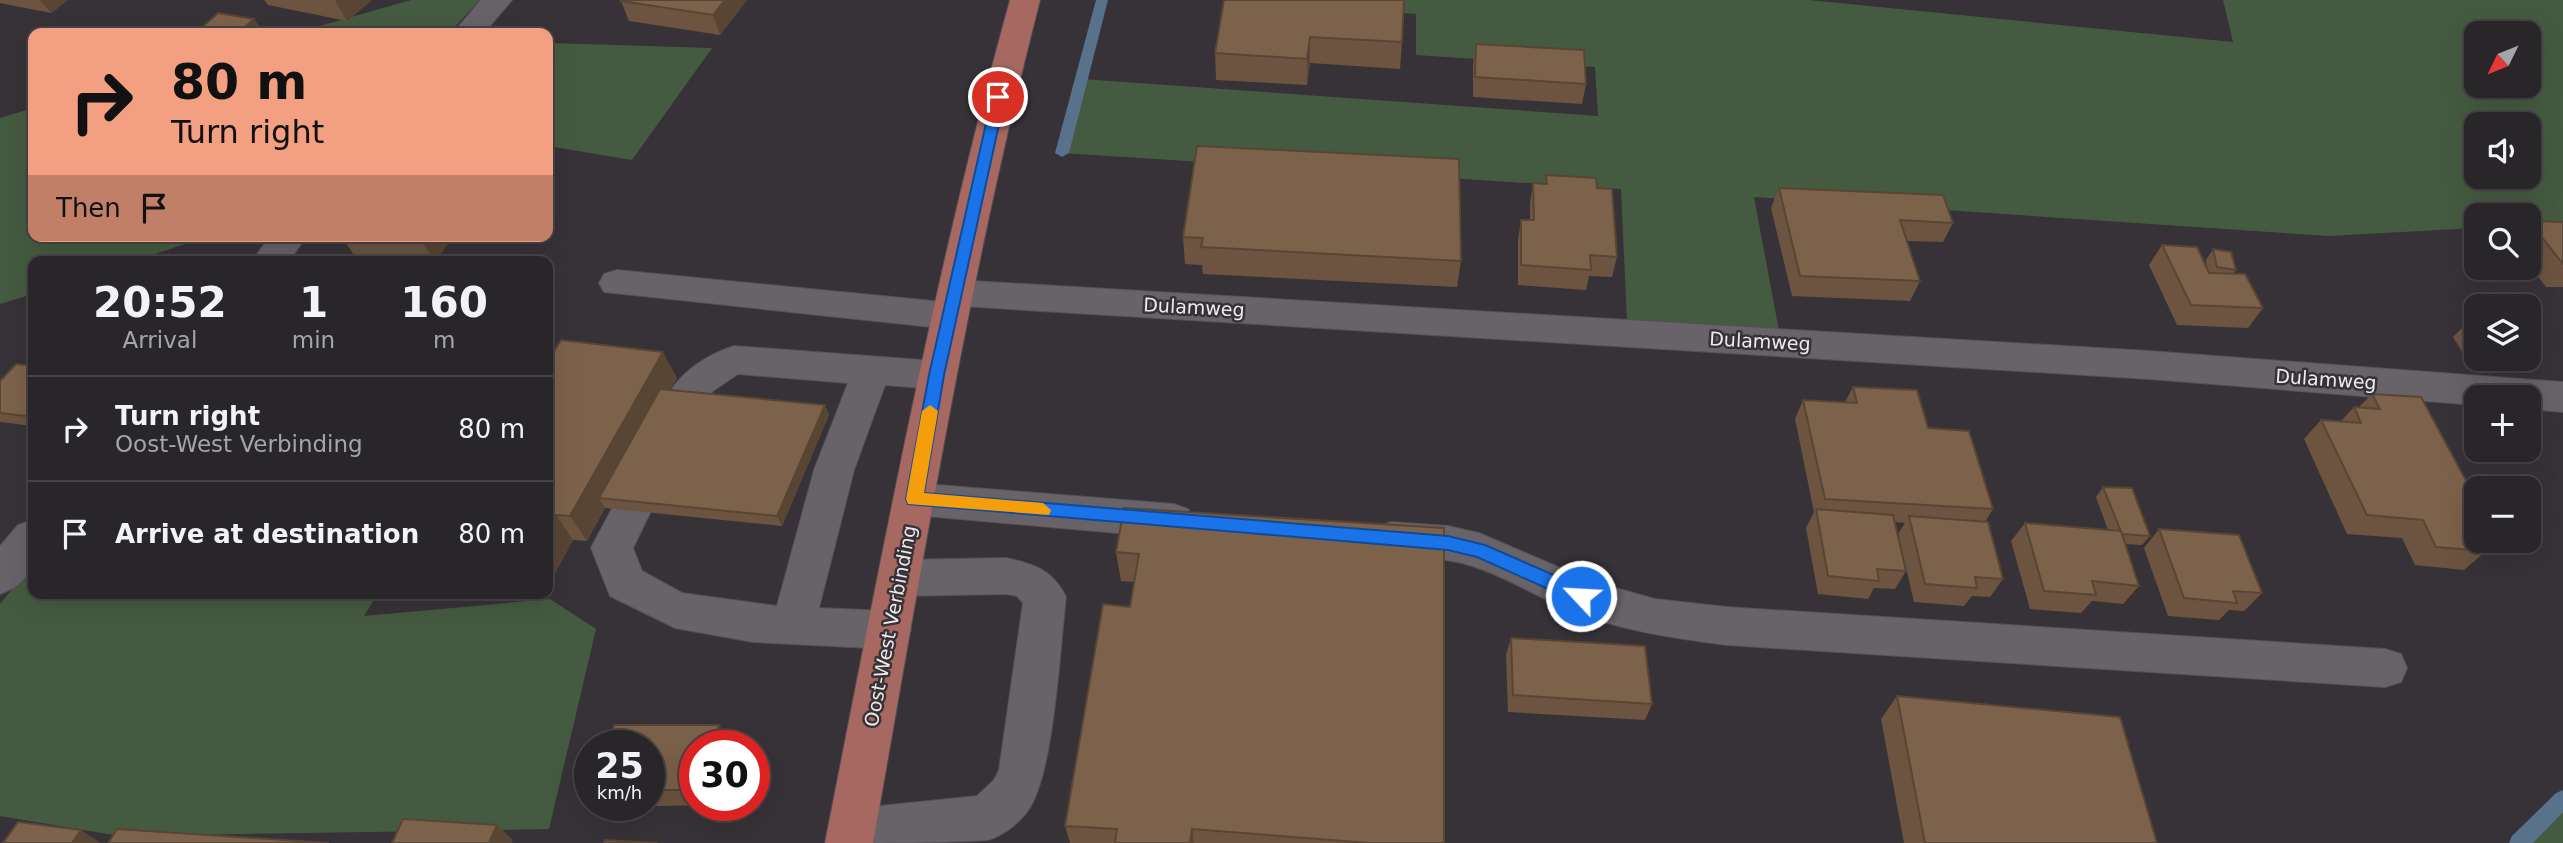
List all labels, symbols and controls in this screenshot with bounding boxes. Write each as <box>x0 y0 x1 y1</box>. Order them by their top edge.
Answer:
north arrow <box>2464 21 2541 98</box>
map controls <box>2464 21 2541 553</box>
text: 80 m <box>171 54 307 111</box>
icon: right <box>56 56 147 147</box>
pin <box>968 67 1028 127</box>
icon: arrive <box>979 78 1017 116</box>
button: sound <box>2464 112 2541 189</box>
text: Turn right <box>171 113 324 151</box>
icon: arrive <box>135 189 173 227</box>
text: Then <box>56 193 121 223</box>
button: search <box>2464 203 2541 280</box>
text: 20:52 <box>93 278 227 327</box>
text: 1 <box>299 278 328 327</box>
text: 160 <box>400 278 488 327</box>
street label: Dulamweg <box>1143 293 1245 321</box>
button: layers <box>2464 294 2541 371</box>
text: Arrival <box>123 327 197 353</box>
text: min <box>292 327 335 353</box>
text: m <box>433 327 455 353</box>
street label: Dulamweg <box>1709 327 1811 355</box>
street label: Dulamweg <box>2275 364 2377 394</box>
button: + <box>2464 385 2541 462</box>
text: Turn right <box>115 401 260 431</box>
icon: right <box>56 410 94 448</box>
text: 80 m <box>458 414 525 444</box>
text: Oost-West Verbinding <box>115 431 363 457</box>
button: − <box>2464 476 2541 553</box>
icon: arrive <box>56 515 94 553</box>
text: Arrive at destination <box>115 519 419 549</box>
text: 80 m <box>458 519 525 549</box>
street label: Oost-West Verbinding <box>860 523 920 729</box>
position arrow <box>1544 559 1618 633</box>
speed limit sign: 30 <box>679 730 770 821</box>
text: 25 <box>595 746 644 786</box>
text: km/h <box>597 782 642 803</box>

